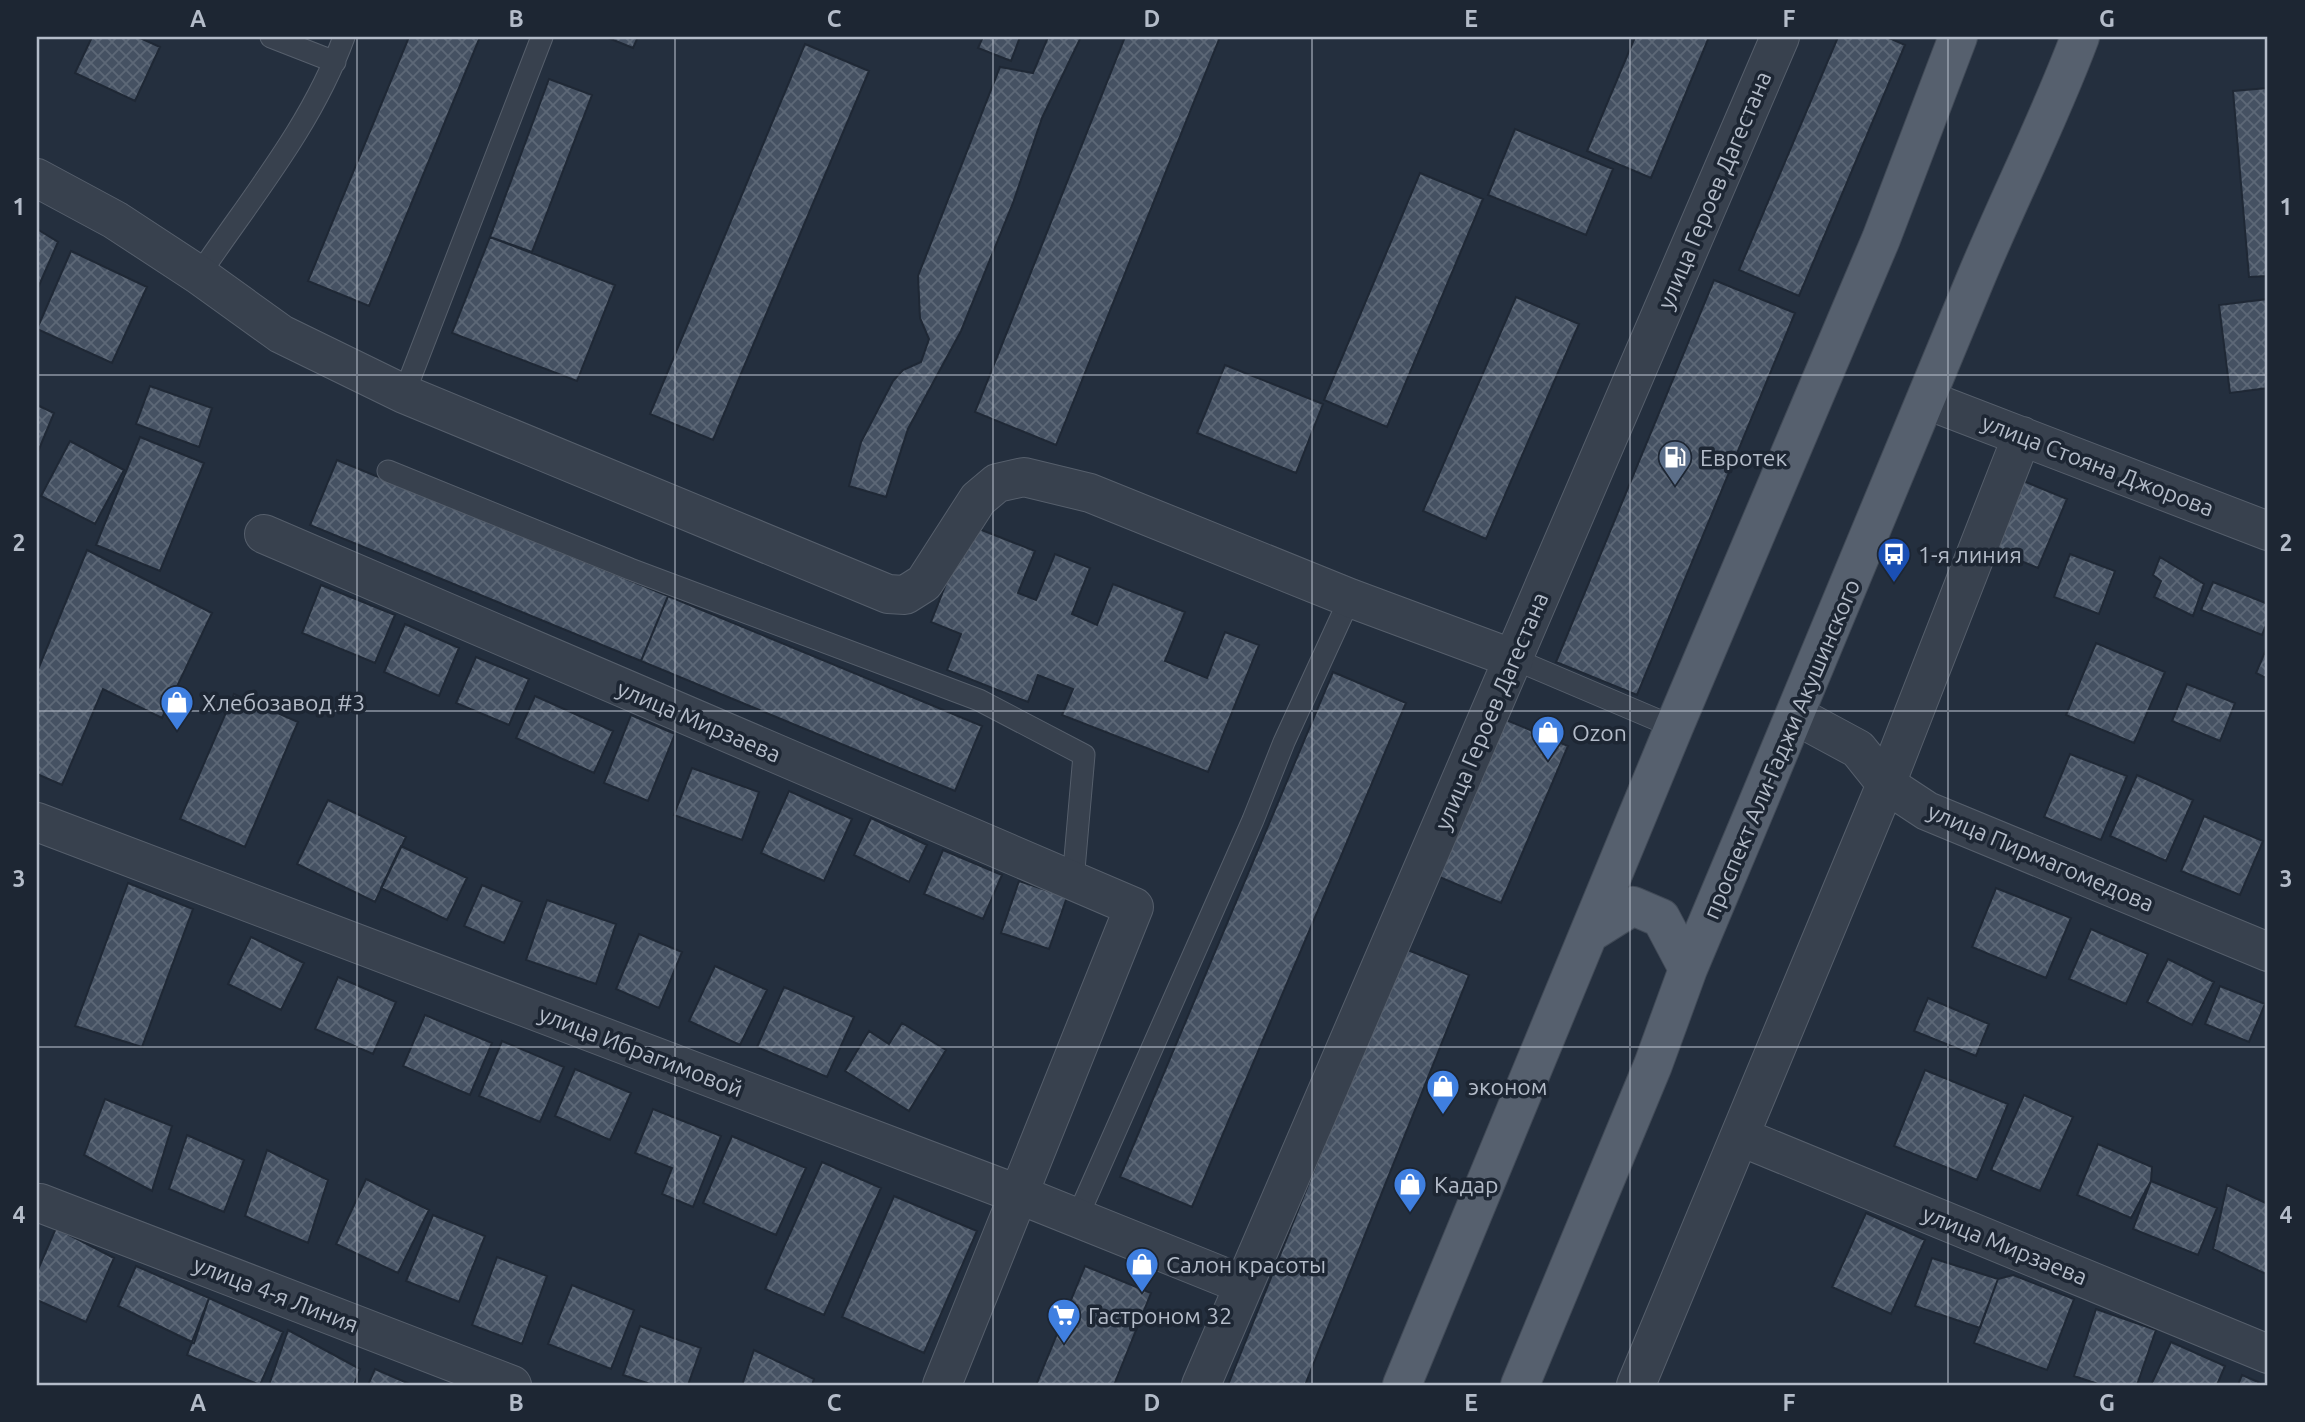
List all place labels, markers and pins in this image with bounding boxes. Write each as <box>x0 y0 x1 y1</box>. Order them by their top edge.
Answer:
fuel station icon: Евротек <box>1656 438 1694 487</box>
place label: Евротек <box>1700 445 1787 470</box>
bus stop icon: 1-я линия <box>1875 535 1913 584</box>
place label: 1-я линия <box>1918 542 2022 567</box>
shop icon: Хлебозавод #3 <box>158 683 196 732</box>
place label: Хлебозавод #3 <box>202 690 365 715</box>
shop icon: Ozon <box>1529 713 1567 762</box>
place label: Ozon <box>1572 720 1627 745</box>
shop icon: эконом <box>1424 1067 1462 1116</box>
place label: эконом <box>1468 1074 1548 1099</box>
shop icon: Кадар <box>1391 1165 1429 1214</box>
place label: Кадар <box>1434 1172 1499 1197</box>
shop icon: Салон красоты <box>1123 1245 1161 1294</box>
place label: Салон красоты <box>1166 1252 1326 1277</box>
supermarket icon: Гастроном 32 <box>1045 1296 1083 1345</box>
place label: Гастроном 32 <box>1088 1303 1232 1328</box>

